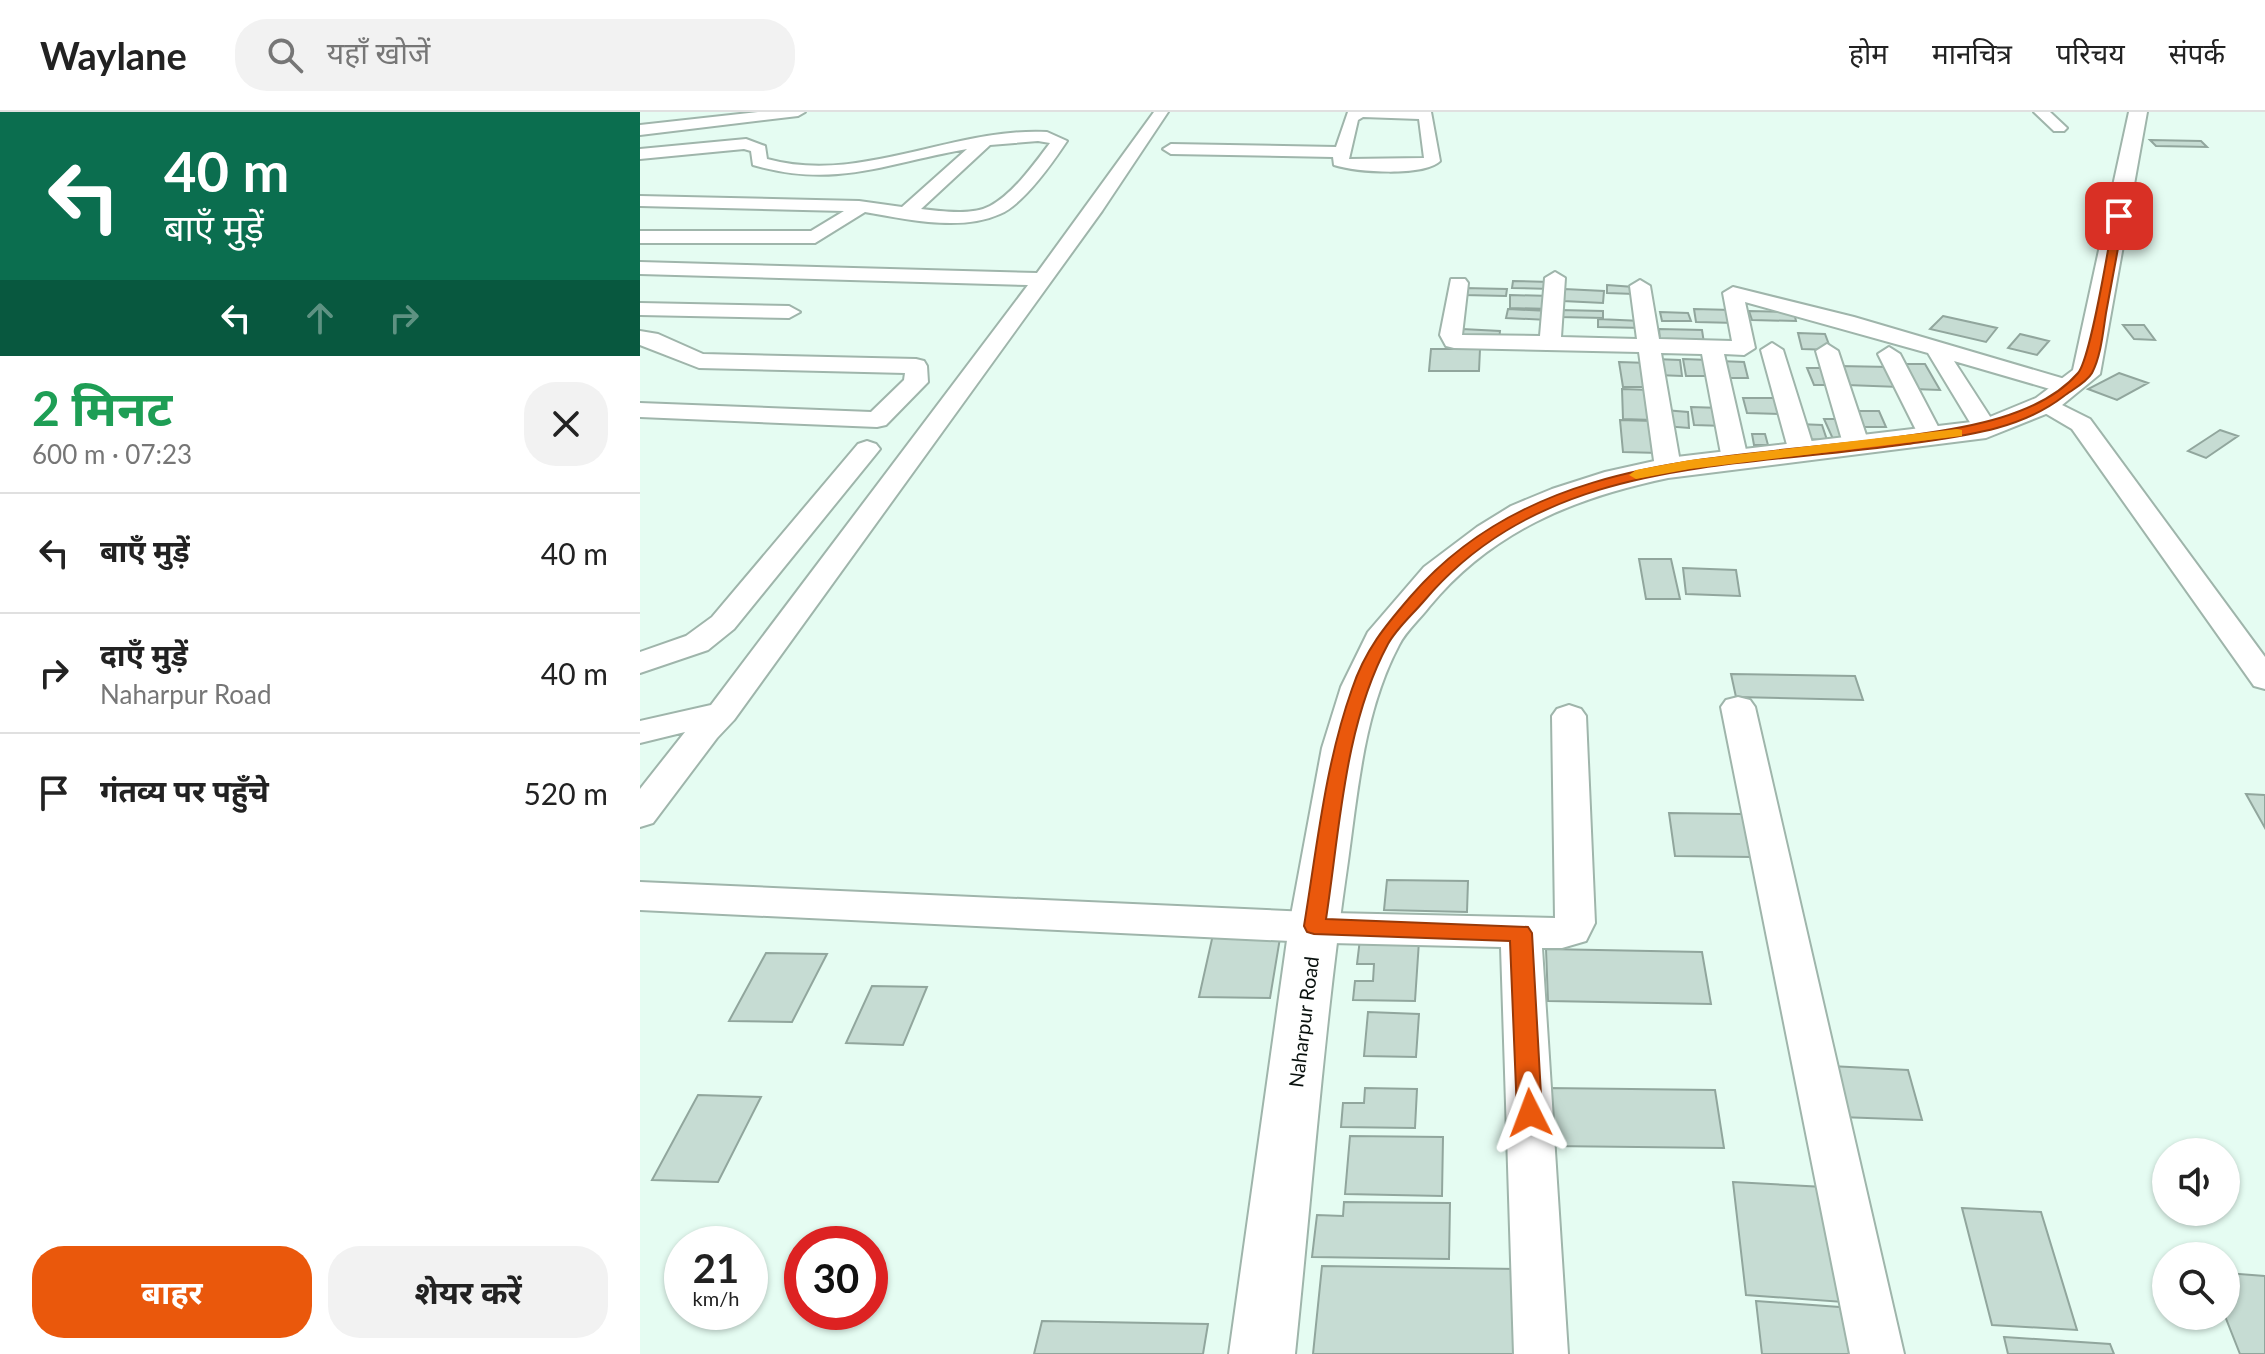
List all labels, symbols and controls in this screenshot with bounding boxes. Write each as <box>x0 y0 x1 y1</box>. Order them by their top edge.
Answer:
search box <box>235 19 795 91</box>
text: Waylane <box>40 32 187 78</box>
icon: search <box>263 33 307 77</box>
text: यहाँ खोजें <box>327 34 430 70</box>
text: होम <box>1849 36 1888 70</box>
text: मानचित्र <box>1932 36 2012 70</box>
text: परिचय <box>2056 36 2125 70</box>
text: संपर्क <box>2169 36 2225 70</box>
text: 40 m <box>164 137 289 204</box>
icon: left <box>32 144 136 248</box>
pin <box>2085 182 2153 250</box>
icon: arrive <box>2097 194 2141 238</box>
text: बाएँ मुड़ें <box>164 205 264 249</box>
icon: left <box>214 296 258 340</box>
icon: ahead <box>298 296 342 340</box>
icon: right <box>382 296 426 340</box>
text: 2 मिनट <box>32 379 172 436</box>
button: close <box>524 382 608 466</box>
text: 600 m · 07:23 <box>32 438 192 470</box>
icon: left <box>32 531 76 575</box>
text: बाएँ मुड़ें <box>100 532 190 568</box>
text: 40 m <box>541 535 608 571</box>
text: दाएँ मुड़ें <box>100 636 188 672</box>
icon: right <box>32 651 76 695</box>
text: 40 m <box>541 655 608 691</box>
text: Naharpur Road <box>100 678 272 710</box>
icon: arrive <box>32 771 76 815</box>
text: गंतव्य पर पहुँचे <box>100 772 269 808</box>
text: 520 m <box>523 775 608 811</box>
street label: Naharpur Road <box>1283 955 1323 1089</box>
position arrow <box>1488 1071 1572 1155</box>
map controls <box>2152 1138 2240 1330</box>
button: sound <box>2152 1138 2240 1226</box>
speed limit sign: 30 <box>784 1226 888 1330</box>
button: search <box>2152 1242 2240 1330</box>
text: 21 <box>693 1244 739 1292</box>
button: बाहर <box>32 1246 312 1338</box>
button: शेयर करें <box>328 1246 608 1338</box>
text: km/h <box>693 1286 739 1310</box>

